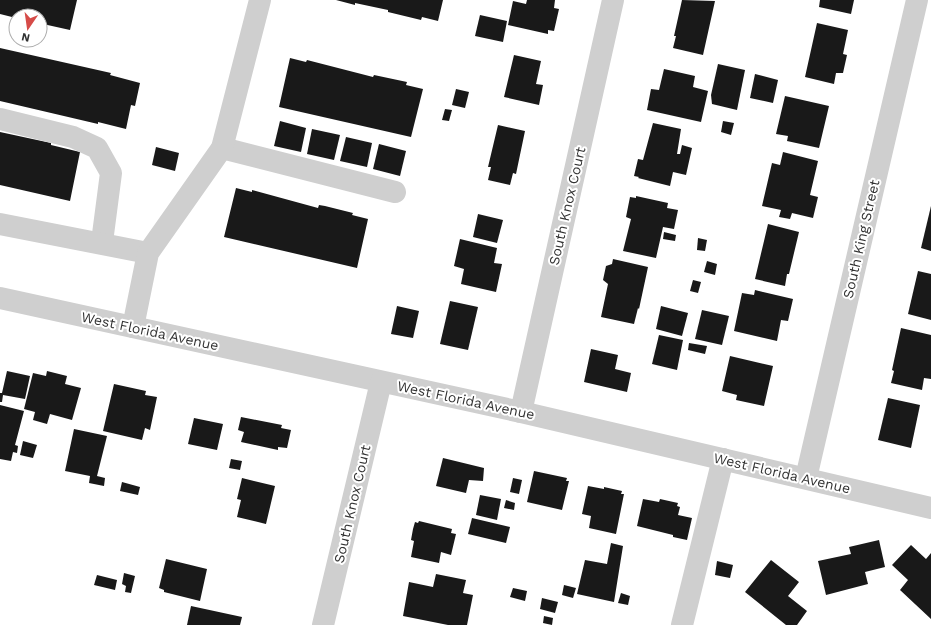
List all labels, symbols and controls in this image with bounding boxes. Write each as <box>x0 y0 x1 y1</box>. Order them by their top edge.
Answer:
north arrow <box>8 8 48 48</box>
text: N <box>20 30 31 45</box>
street label: South Knox Court <box>546 145 588 267</box>
street label: South King Street <box>840 178 882 300</box>
street label: West Florida Avenue <box>80 309 220 353</box>
street label: West Florida Avenue <box>396 378 536 422</box>
street label: South Knox Court <box>331 443 373 565</box>
street label: West Florida Avenue <box>712 449 852 497</box>

